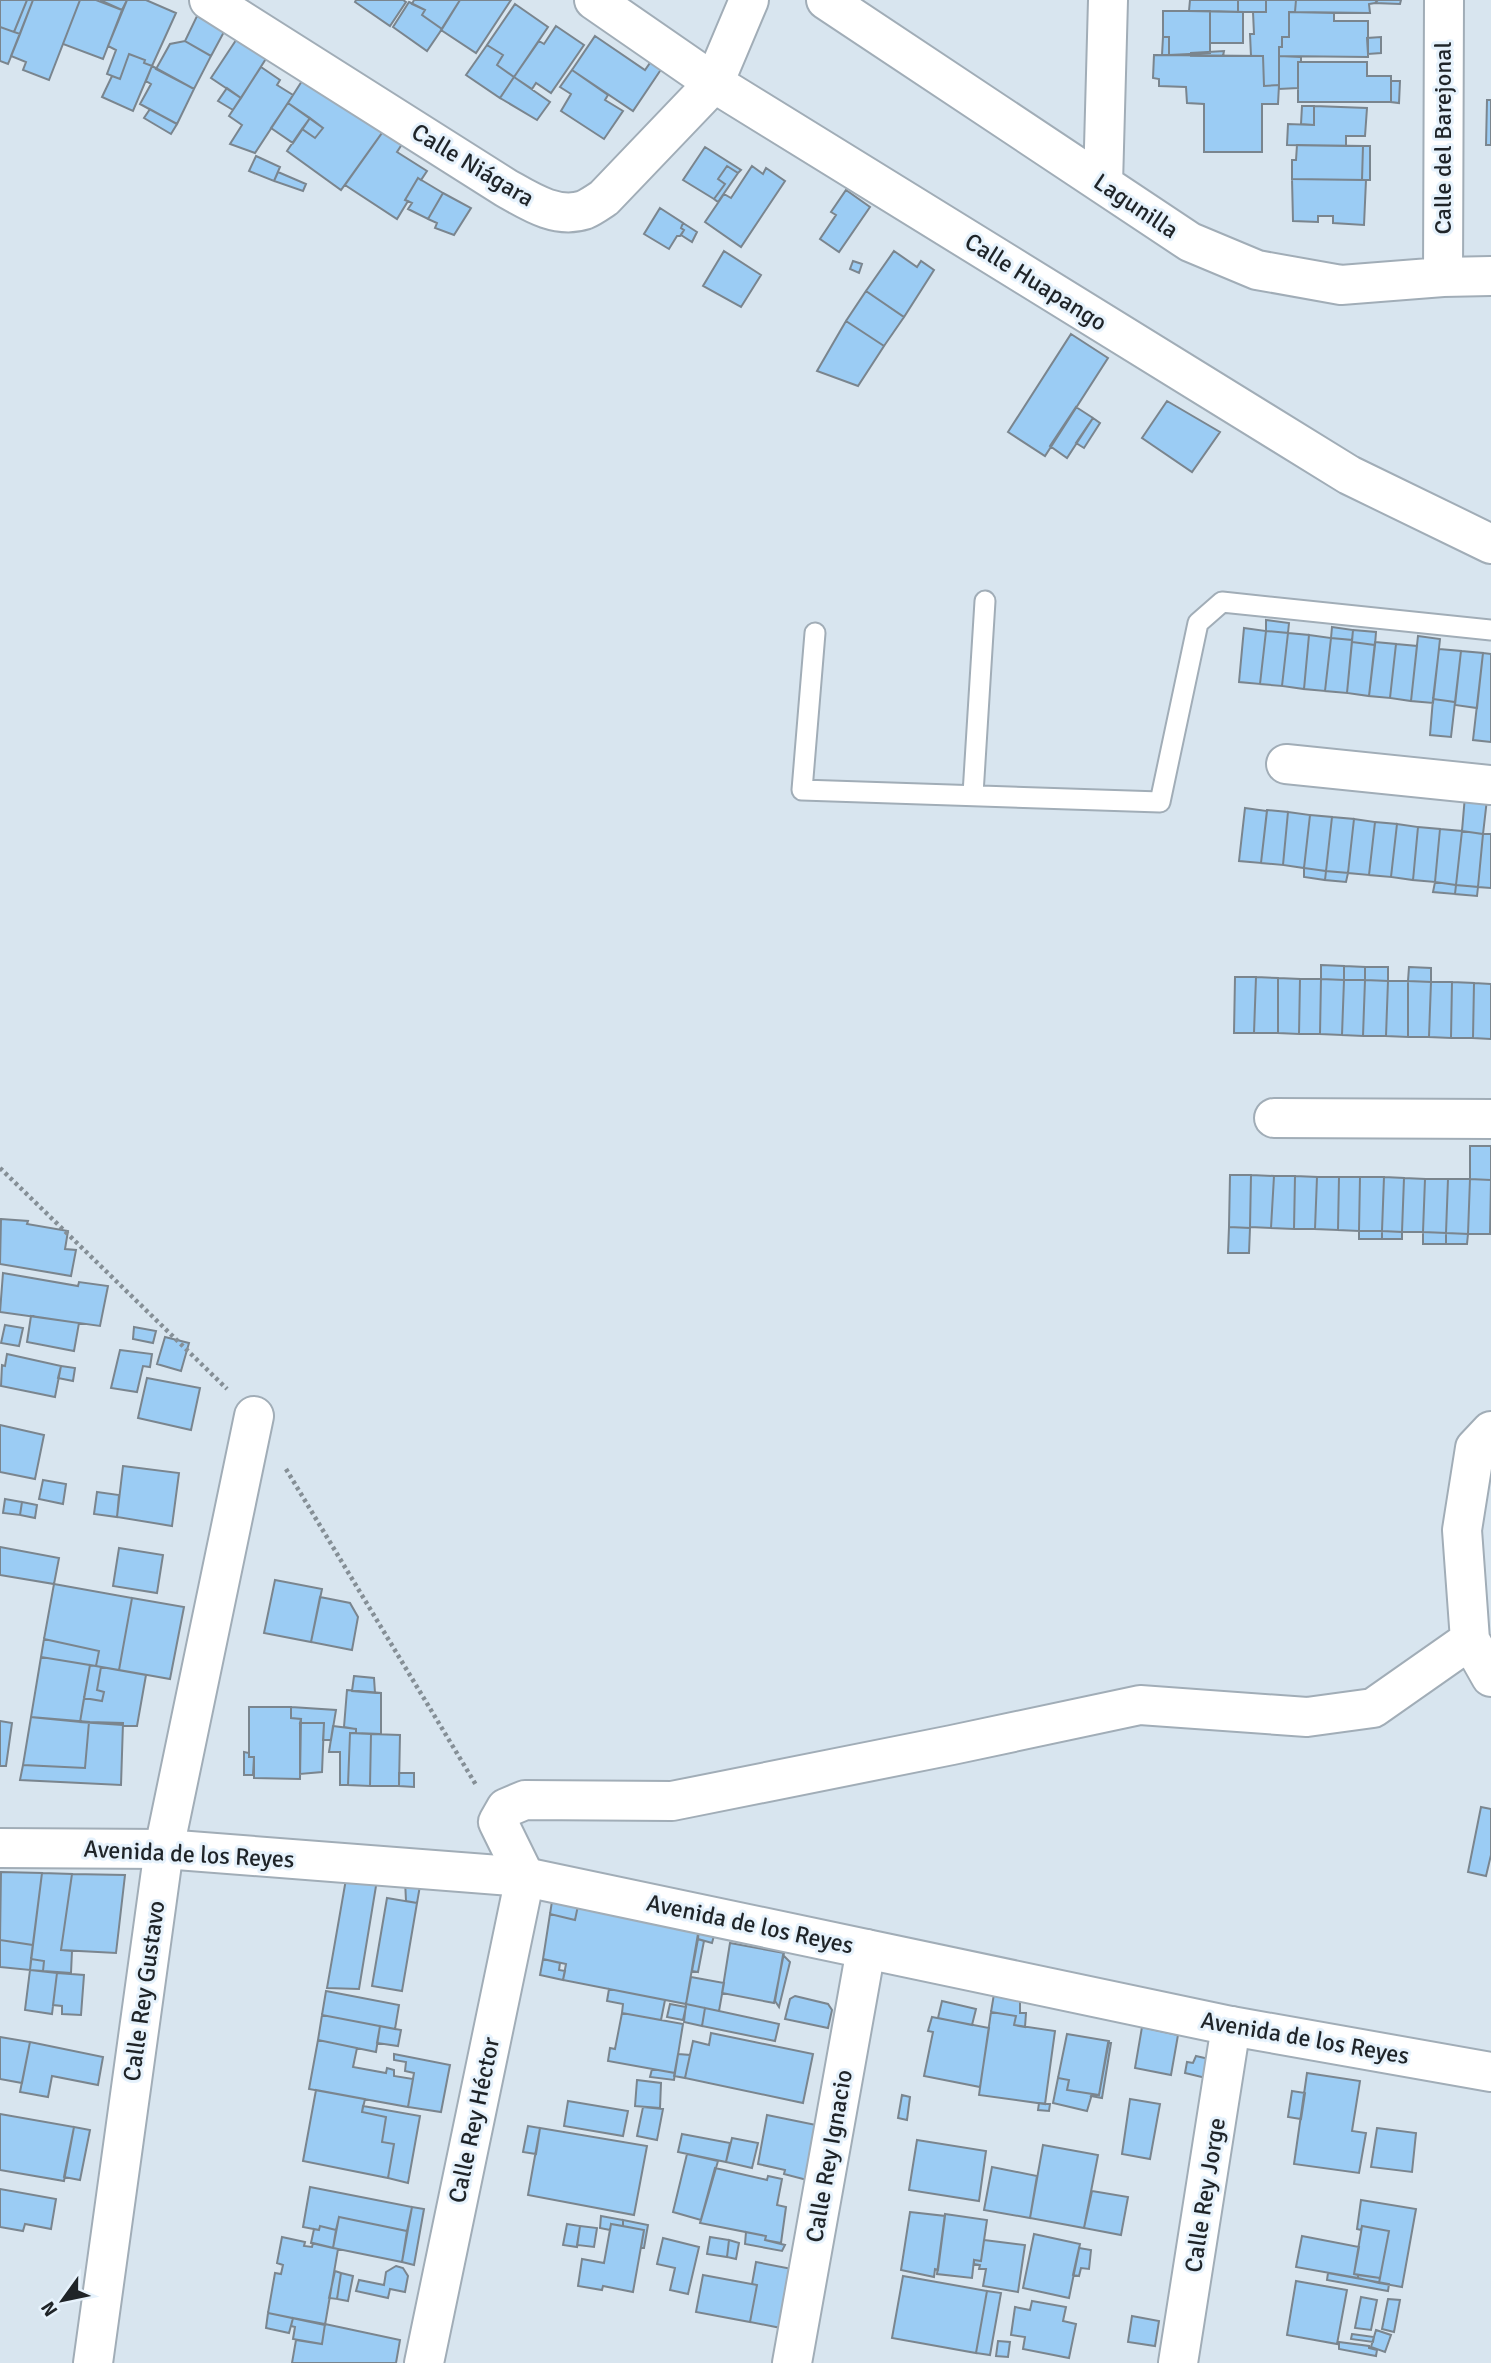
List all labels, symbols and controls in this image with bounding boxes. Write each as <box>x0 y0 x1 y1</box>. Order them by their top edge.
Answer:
street label: Calle del Barejonal <box>1428 42 1458 234</box>
street label: Calle Niágara <box>406 117 540 213</box>
street label: Lagunilla <box>1088 167 1184 245</box>
street label: Calle Huapango <box>959 226 1113 338</box>
street label: Avenida de los Reyes <box>83 1833 295 1875</box>
street label: Avenida de los Reyes <box>644 1887 856 1961</box>
street label: Calle Rey Gustavo <box>116 1899 172 2083</box>
street label: Avenida de los Reyes <box>1198 2005 1412 2071</box>
street label: Calle Rey Héctor <box>442 2034 506 2206</box>
street label: Calle Rey Ignacio <box>799 2067 859 2245</box>
street label: Calle Rey Jorge <box>1178 2115 1232 2275</box>
north arrow <box>28 2265 98 2335</box>
text: N <box>36 2297 63 2321</box>

